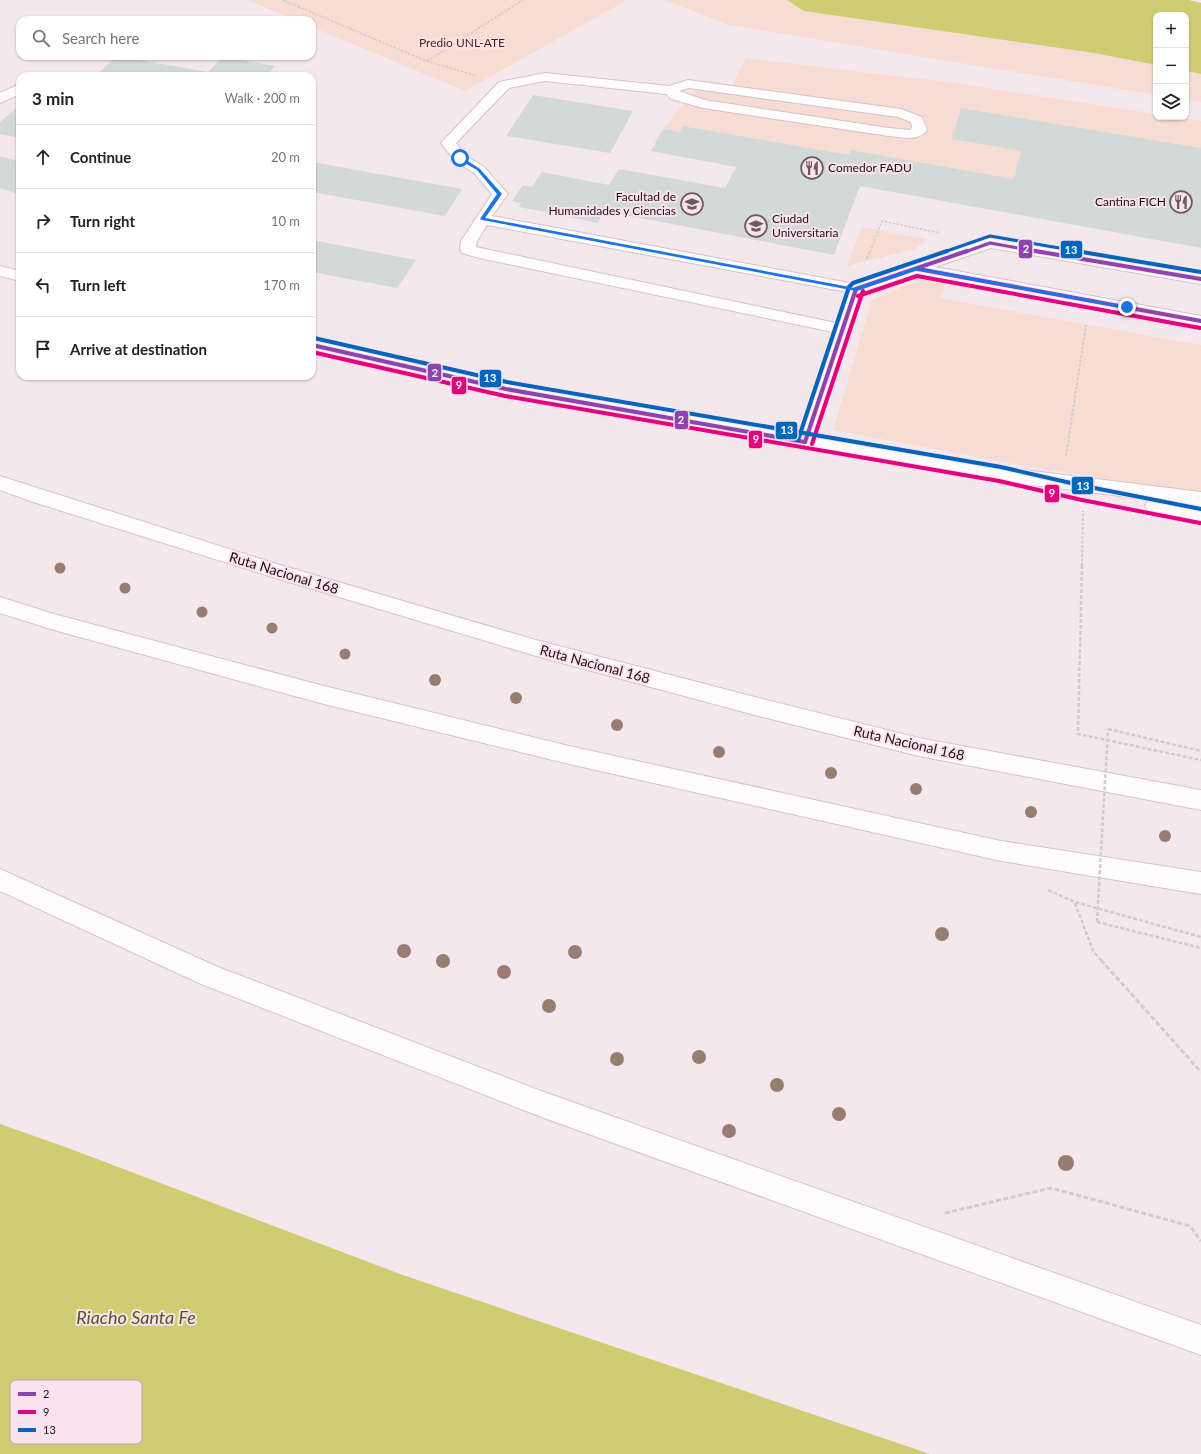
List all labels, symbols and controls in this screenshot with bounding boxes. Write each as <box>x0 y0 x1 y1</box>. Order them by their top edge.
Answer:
map controls <box>1153 12 1189 120</box>
button: + <box>1153 12 1189 48</box>
search box <box>16 16 316 60</box>
icon: search <box>30 27 52 49</box>
text: Search here <box>62 29 139 47</box>
park label: Predio UNL-ATE <box>419 35 505 50</box>
button: − <box>1153 48 1189 84</box>
button: layers <box>1153 84 1189 120</box>
text: 3 min <box>32 88 74 109</box>
text: Walk · 200 m <box>224 90 300 106</box>
icon: ahead <box>32 146 54 168</box>
text: Continue <box>70 148 131 166</box>
text: 20 m <box>271 149 300 165</box>
route start <box>451 149 469 167</box>
restaurant icon: Comedor FADU <box>799 155 825 181</box>
place label: Comedor FADU <box>828 160 912 175</box>
place label: Facultad de Humanidades y Ciencias <box>548 189 676 218</box>
restaurant icon: Cantina FICH <box>1168 189 1194 215</box>
school or university icon: Facultad de Humanidades y Ciencias <box>679 191 705 217</box>
place label: Cantina FICH <box>1095 194 1166 209</box>
icon: right <box>32 210 54 232</box>
place label: Ciudad Universitaria <box>772 211 839 240</box>
text: Turn right <box>70 212 135 230</box>
text: 10 m <box>271 213 300 229</box>
school or university icon: Ciudad Universitaria <box>743 213 769 239</box>
line badge: 2 <box>1018 239 1033 259</box>
line badge: 13 <box>1060 240 1083 259</box>
text: 2 <box>1023 242 1029 255</box>
text: 13 <box>1065 243 1077 256</box>
icon: left <box>32 274 54 296</box>
text: Turn left <box>70 276 126 294</box>
text: 170 m <box>263 277 300 293</box>
route end <box>1118 298 1136 316</box>
icon: arrive <box>32 338 54 360</box>
text: Arrive at destination <box>70 340 207 358</box>
line badge: 2 <box>427 363 442 382</box>
text: 2 <box>432 366 438 379</box>
line badge: 13 <box>479 369 502 388</box>
text: 13 <box>484 371 496 384</box>
line badge: 9 <box>451 376 467 395</box>
text: 9 <box>456 378 462 391</box>
line badge: 2 <box>674 410 689 430</box>
text: 2 <box>678 413 684 426</box>
line badge: 13 <box>775 421 798 440</box>
text: 13 <box>781 423 793 436</box>
line badge: 9 <box>748 430 763 449</box>
text: 9 <box>753 432 759 445</box>
line badge: 13 <box>1071 476 1094 495</box>
text: 13 <box>1077 479 1089 492</box>
line badge: 9 <box>1044 484 1060 503</box>
text: 9 <box>1049 486 1055 499</box>
street label: Ruta Nacional 168 <box>227 548 341 597</box>
street label: Ruta Nacional 168 <box>538 641 652 686</box>
street label: Ruta Nacional 168 <box>852 721 966 764</box>
water label: Riacho Santa Fe <box>76 1306 196 1328</box>
legend <box>10 1380 142 1444</box>
text: 2 <box>43 1387 49 1400</box>
text: 9 <box>43 1405 49 1418</box>
text: 13 <box>43 1423 56 1436</box>

